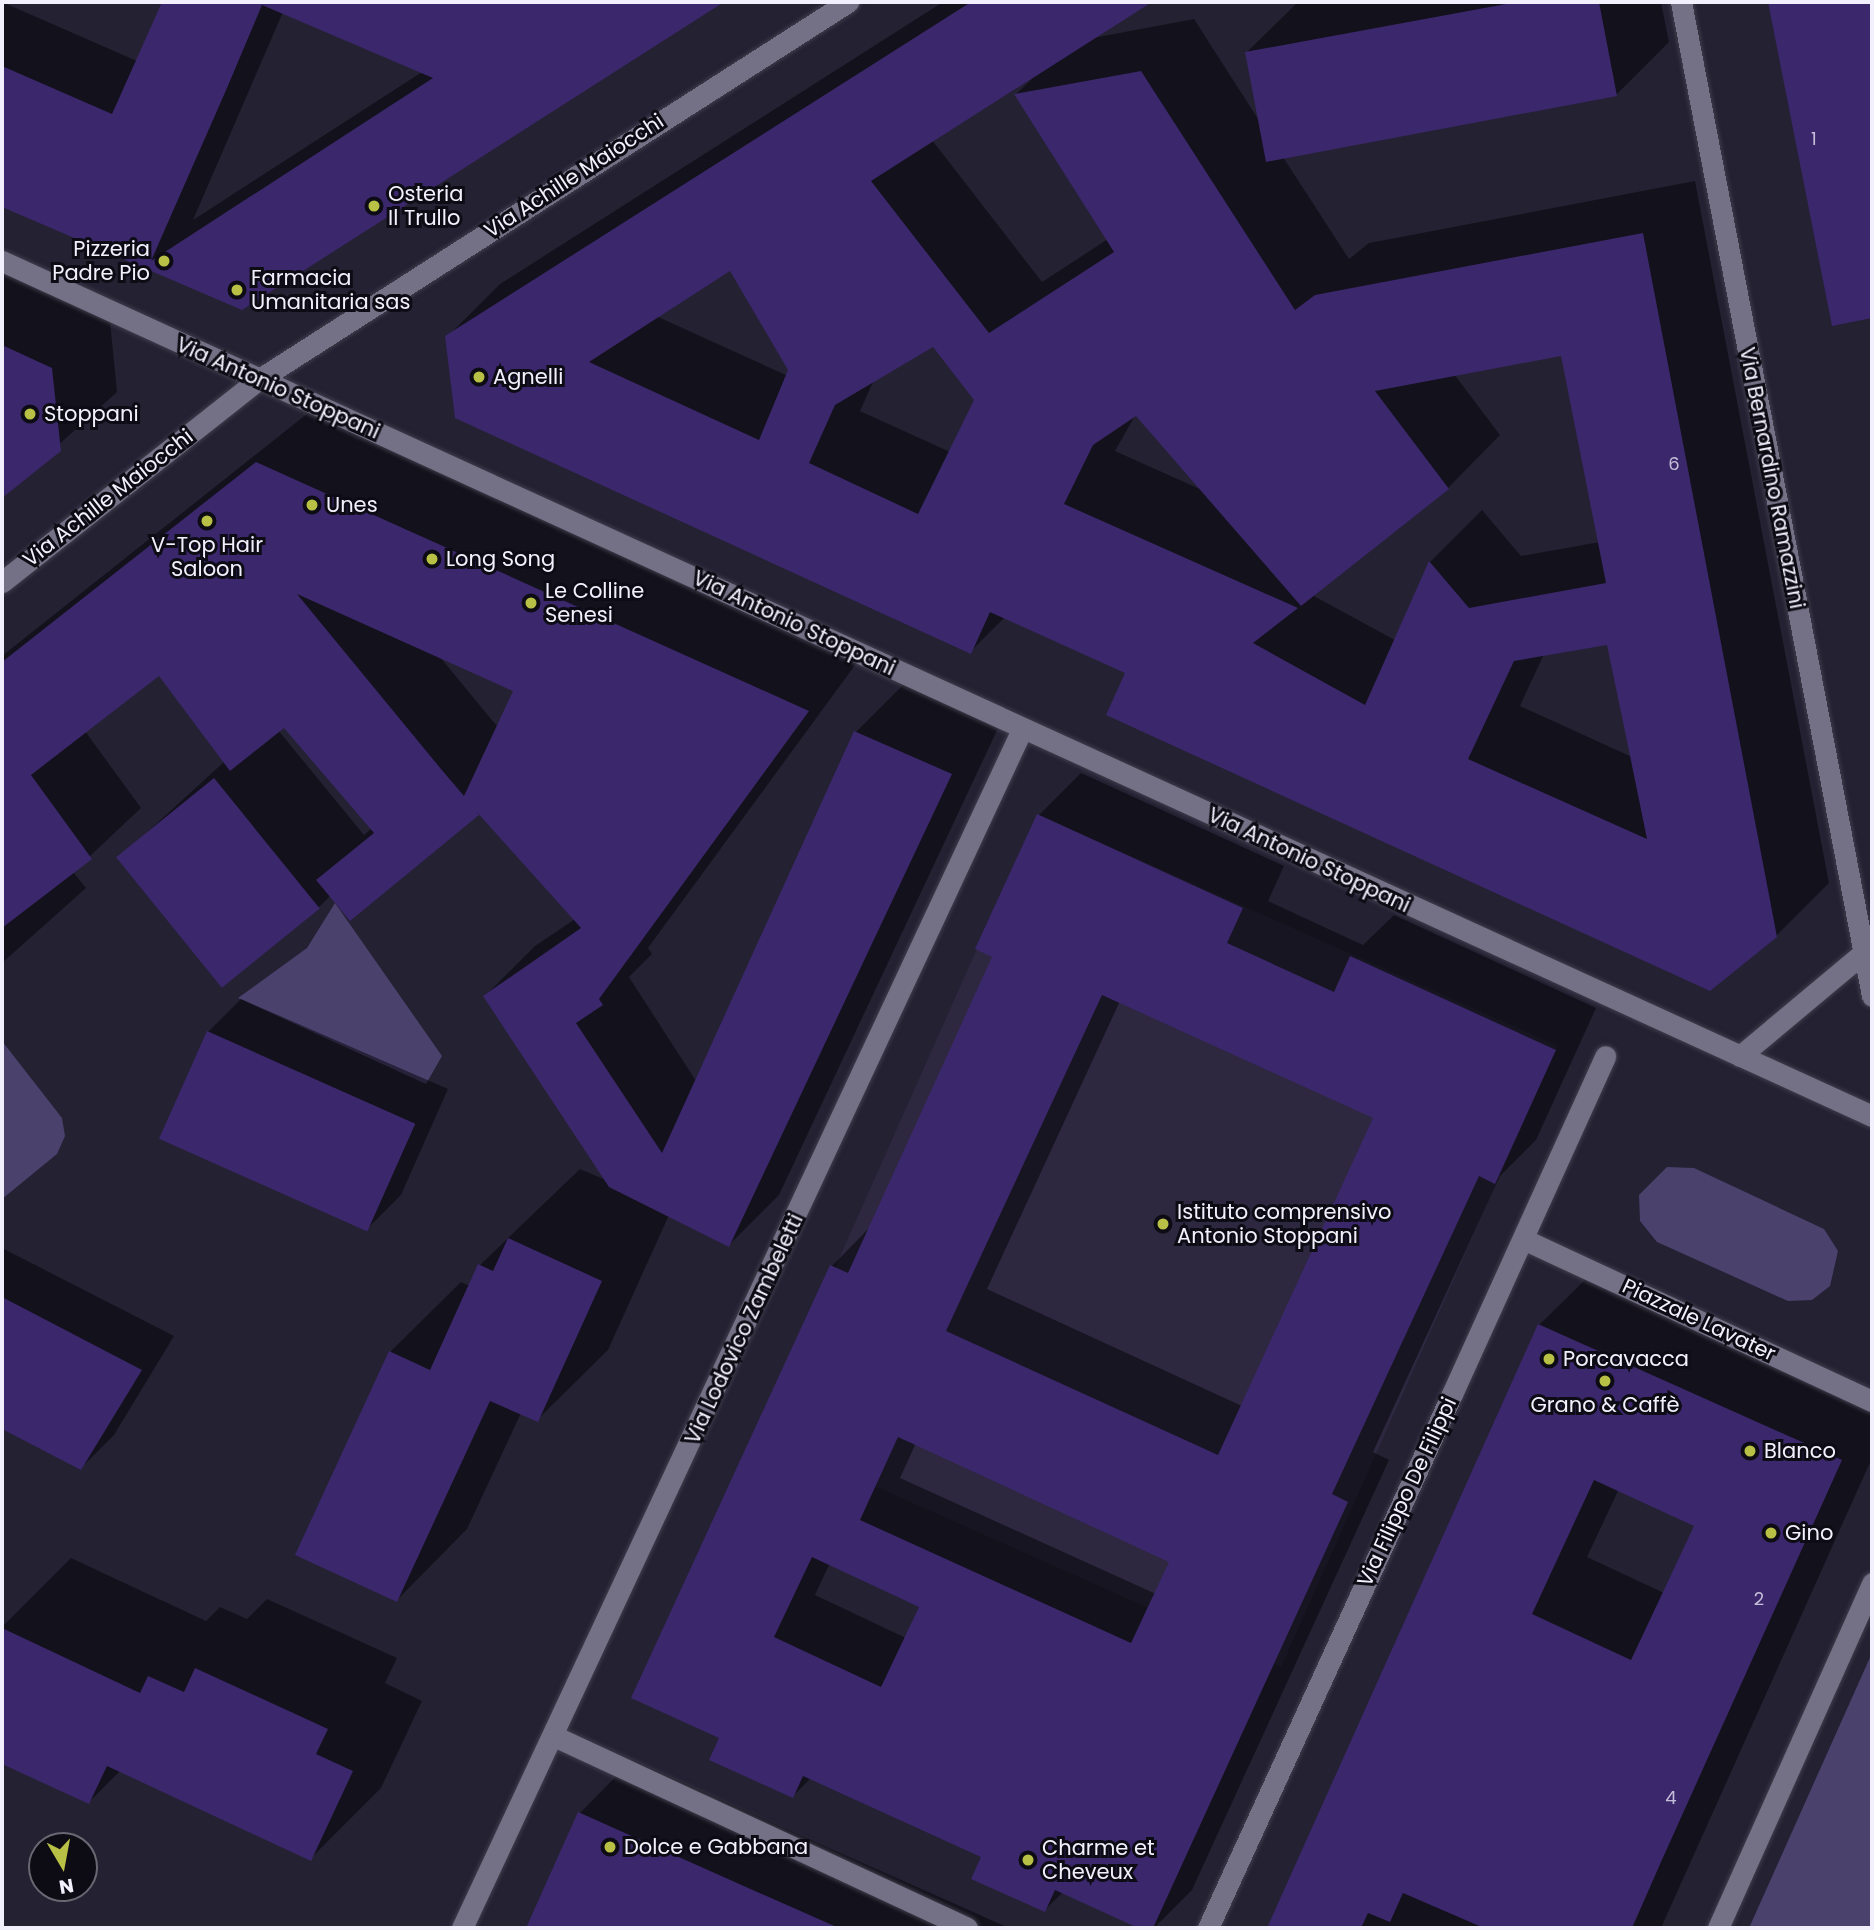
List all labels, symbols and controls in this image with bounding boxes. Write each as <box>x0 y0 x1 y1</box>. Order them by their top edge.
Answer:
street label: Via Achille Maiocchi <box>480 109 668 243</box>
house number: 1 <box>1811 128 1817 150</box>
place label: Osteria Il Trullo <box>388 181 463 231</box>
marker: Osteria Il Trullo <box>366 198 382 214</box>
place label: Pizzeria Padre Pio <box>52 236 150 286</box>
marker: Pizzeria Padre Pio <box>156 253 172 269</box>
place label: Farmacia Umanitaria sas <box>251 265 410 315</box>
marker: Farmacia Umanitaria sas <box>229 282 245 298</box>
street label: Via Antonio Stoppani <box>172 332 384 444</box>
street label: Via Bernardino Ramazzini <box>1734 345 1810 611</box>
place label: Agnelli <box>493 364 563 390</box>
marker: Agnelli <box>471 369 487 385</box>
place label: Stoppani <box>44 401 139 427</box>
marker: Stoppani <box>22 406 38 422</box>
street label: Via Achille Maiocchi <box>18 424 198 572</box>
house number: 6 <box>1668 453 1680 475</box>
place label: Unes <box>326 492 378 518</box>
marker: Unes <box>304 497 320 513</box>
marker: V-Top Hair Saloon <box>199 513 215 529</box>
place label: V-Top Hair Saloon <box>151 532 263 582</box>
place label: Long Song <box>446 546 555 572</box>
marker: Long Song <box>424 551 440 567</box>
street label: Via Antonio Stoppani <box>689 565 899 681</box>
place label: Le Colline Senesi <box>545 578 644 628</box>
marker: Le Colline Senesi <box>523 595 539 611</box>
street label: Via Antonio Stoppani <box>1204 802 1414 918</box>
place label: Istituto comprensivo Antonio Stoppani <box>1177 1199 1391 1249</box>
street label: Via Lodovico Zambeletti <box>680 1210 808 1448</box>
marker: Istituto comprensivo Antonio Stoppani <box>1155 1216 1171 1232</box>
street label: Piazzale Lavater <box>1618 1273 1780 1367</box>
place label: Porcavacca <box>1563 1346 1689 1372</box>
marker: Porcavacca <box>1541 1351 1557 1367</box>
marker: Grano & Caffè <box>1597 1373 1613 1389</box>
place label: Grano & Caffè <box>1530 1392 1680 1418</box>
street label: Via Filippo De Filippi <box>1352 1393 1462 1591</box>
place label: Blanco <box>1764 1438 1836 1464</box>
marker: Blanco <box>1742 1443 1758 1459</box>
place label: Gino <box>1785 1520 1833 1546</box>
marker: Gino <box>1763 1525 1779 1541</box>
house number: 2 <box>1754 1588 1764 1610</box>
house number: 4 <box>1665 1787 1677 1809</box>
north arrow <box>28 1832 98 1902</box>
place label: Dolce e Gabbana <box>624 1834 808 1860</box>
place label: Charme et Cheveux <box>1042 1835 1155 1885</box>
marker: Dolce e Gabbana <box>602 1839 618 1855</box>
marker: Charme et Cheveux <box>1020 1852 1036 1868</box>
text: N <box>57 1872 76 1901</box>

